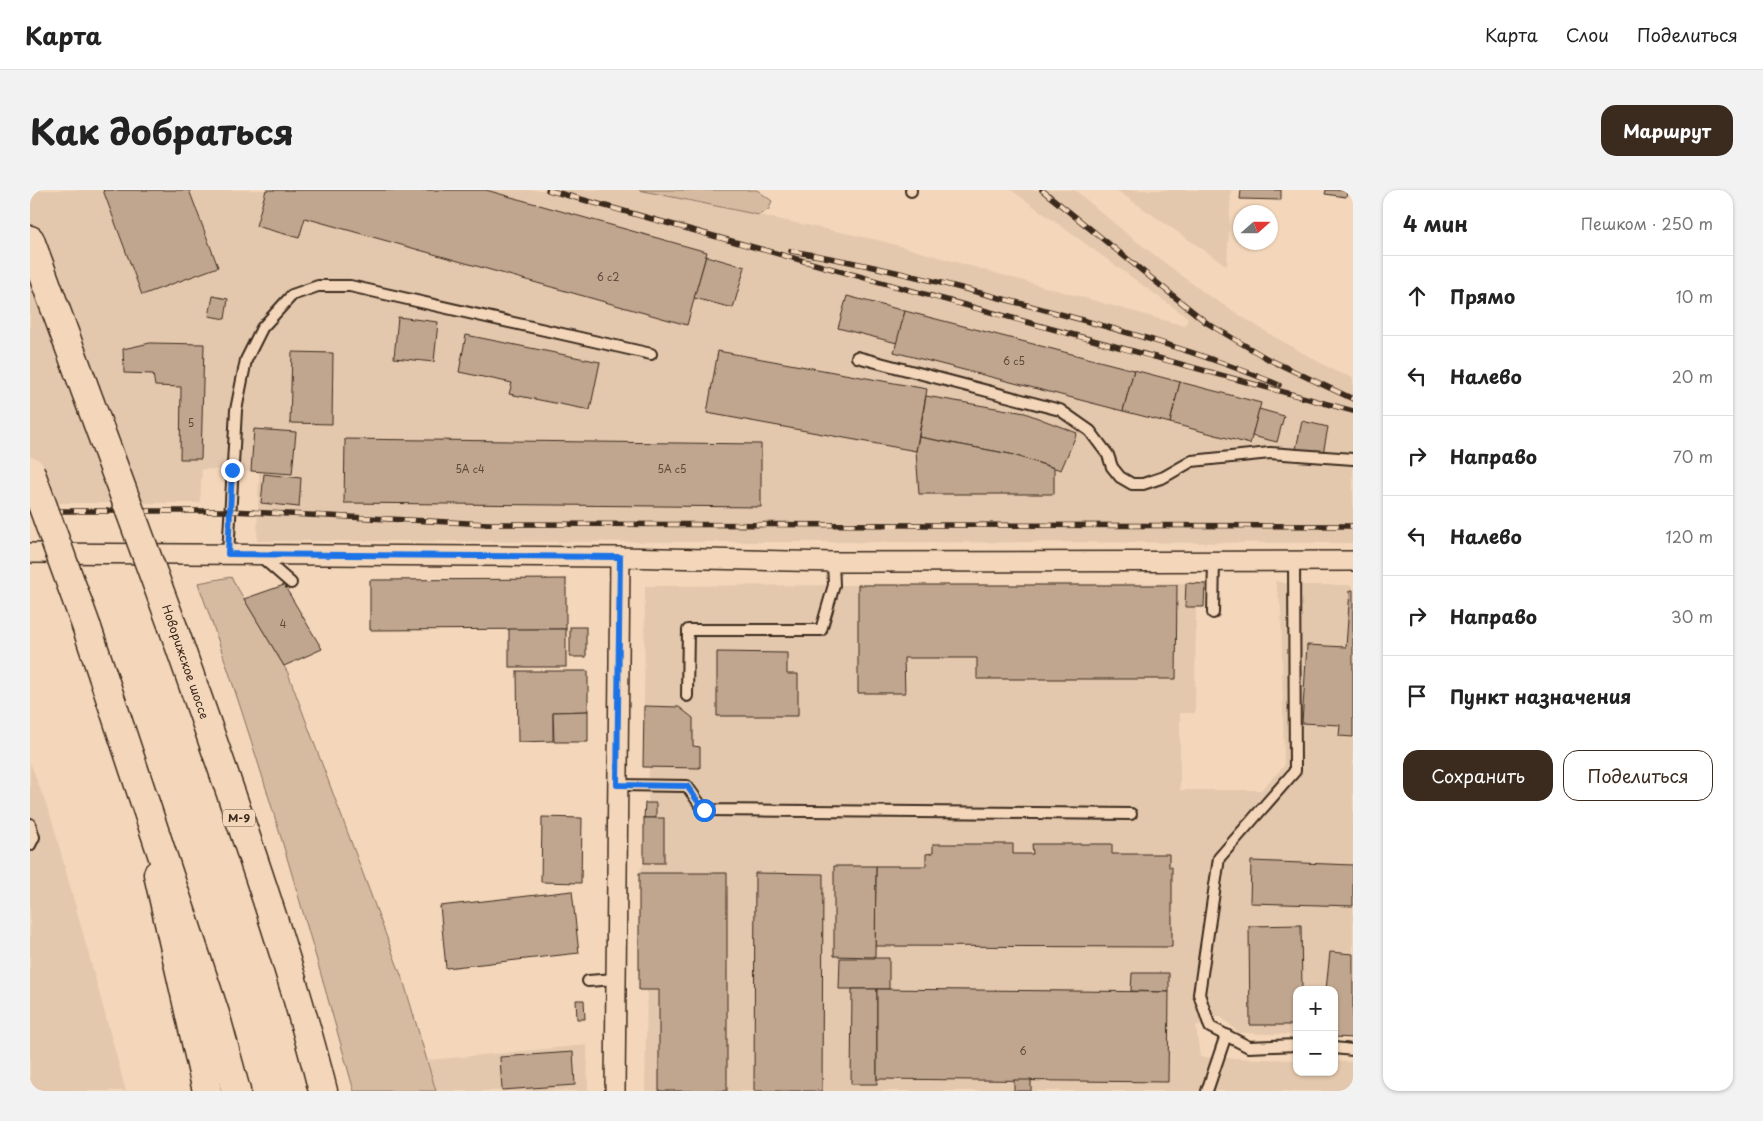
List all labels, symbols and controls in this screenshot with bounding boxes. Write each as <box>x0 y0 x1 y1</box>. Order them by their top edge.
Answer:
text: Карта <box>25 17 102 53</box>
text: Карта <box>1485 21 1538 48</box>
text: Слои <box>1566 21 1609 48</box>
text: Поделиться <box>1637 21 1738 48</box>
text: Как добраться <box>30 104 294 157</box>
button: Маршрут <box>1601 105 1733 156</box>
north arrow <box>1233 205 1278 250</box>
text: 4 мин <box>1403 207 1468 239</box>
text: Пешком · 250 m <box>1581 211 1713 235</box>
house number: 6 с2 <box>597 269 619 284</box>
icon: ahead <box>1403 282 1431 310</box>
text: Прямо <box>1450 282 1515 310</box>
text: 10 m <box>1676 284 1713 308</box>
house number: 6 с5 <box>1003 353 1025 368</box>
icon: left <box>1403 362 1431 390</box>
text: Налево <box>1450 362 1522 390</box>
text: 20 m <box>1672 364 1713 388</box>
house number: 5 <box>188 415 194 430</box>
icon: right <box>1403 442 1431 470</box>
text: Направо <box>1450 442 1537 470</box>
text: 70 m <box>1673 444 1713 468</box>
route end <box>221 459 244 482</box>
house number: 5А с4 <box>455 461 485 476</box>
house number: 5А с5 <box>658 461 686 476</box>
icon: left <box>1403 522 1431 550</box>
text: Налево <box>1450 522 1522 550</box>
text: 120 m <box>1666 524 1713 548</box>
street label: Новорижское шоссе <box>158 602 214 721</box>
icon: right <box>1403 602 1431 630</box>
text: Направо <box>1450 602 1537 630</box>
text: 30 m <box>1671 604 1713 628</box>
house number: 4 <box>280 616 287 631</box>
icon: arrive <box>1403 682 1431 710</box>
text: Пункт назначения <box>1450 682 1631 710</box>
button: Сохранить <box>1403 750 1553 801</box>
button: Поделиться <box>1563 750 1713 801</box>
route start <box>693 799 716 822</box>
road number: М-9 <box>223 810 255 826</box>
map controls <box>1293 986 1338 1076</box>
button: + <box>1293 986 1338 1031</box>
button: − <box>1293 1031 1338 1076</box>
house number: 6 <box>1019 1043 1027 1058</box>

